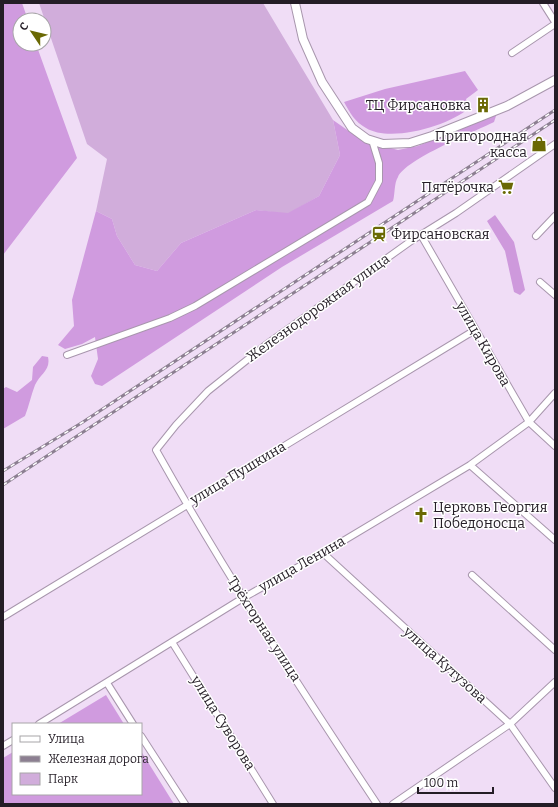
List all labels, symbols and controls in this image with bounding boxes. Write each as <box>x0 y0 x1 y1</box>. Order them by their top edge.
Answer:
north arrow <box>12 12 52 52</box>
text: С <box>17 20 32 33</box>
building icon: ТЦ Фирсановка <box>474 96 492 114</box>
place label: ТЦ Фирсановка <box>366 97 471 114</box>
place label: Пригородная касса <box>435 128 527 161</box>
shop icon: Пригородная касса <box>530 135 548 153</box>
supermarket icon: Пятёрочка <box>497 178 515 196</box>
place label: Пятёрочка <box>421 179 494 196</box>
station icon: Фирсановская <box>370 225 388 243</box>
place label: Фирсановская <box>391 226 490 243</box>
street label: Железнодорожная улица <box>243 250 393 366</box>
street label: улица Кирова <box>451 298 514 390</box>
street label: улица Пушкина <box>186 438 289 509</box>
place label: Церковь Георгия Победоносца <box>433 499 548 532</box>
church icon: Церковь Георгия Победоносца <box>412 506 430 524</box>
street label: улица Ленина <box>255 532 348 596</box>
street label: Трёхгорная улица <box>224 573 305 685</box>
street label: улица Кутузова <box>399 623 490 707</box>
street label: улица Суворова <box>187 672 259 774</box>
legend <box>12 723 142 795</box>
text: Улица <box>48 732 85 746</box>
text: Железная дорога <box>48 752 149 766</box>
scale bar <box>418 769 493 795</box>
text: Парк <box>48 772 78 786</box>
text: 100 m <box>424 776 459 790</box>

